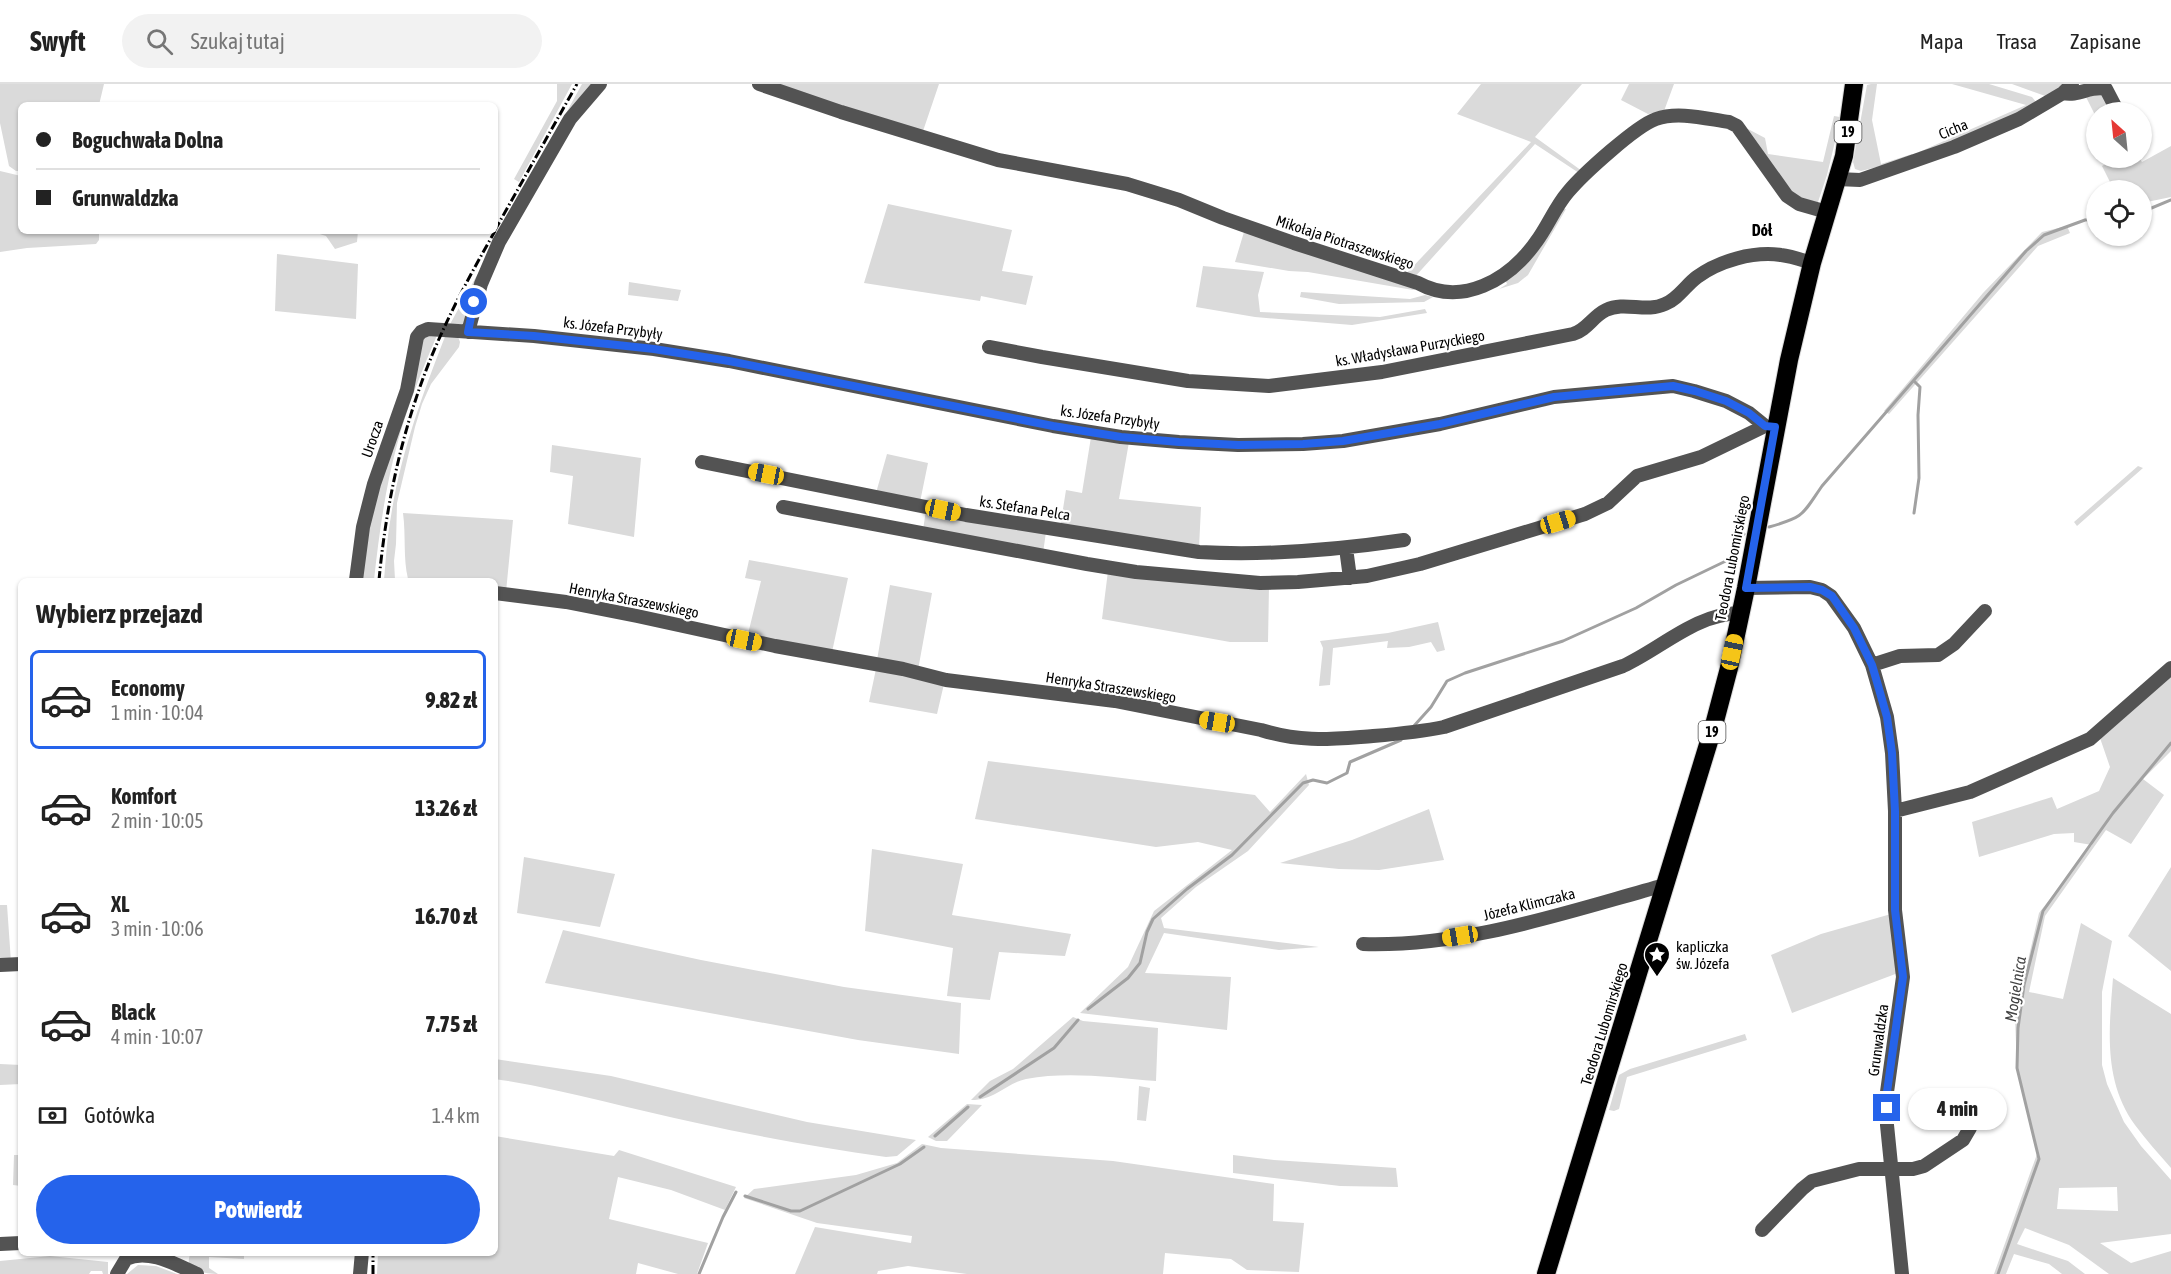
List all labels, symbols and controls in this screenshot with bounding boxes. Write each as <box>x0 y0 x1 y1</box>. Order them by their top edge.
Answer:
search box <box>122 14 542 68</box>
text: Swyft <box>30 25 86 57</box>
icon: search <box>143 25 176 58</box>
text: Szukaj tutaj <box>191 28 285 54</box>
text: Mapa <box>1920 29 1963 53</box>
text: Trasa <box>1996 29 2037 53</box>
text: Zapisane <box>2070 29 2141 53</box>
north arrow <box>2086 102 2152 168</box>
map controls <box>2086 102 2152 246</box>
street label: Cicha <box>1936 115 1970 143</box>
road number: 19 <box>1834 121 1862 143</box>
text: Boguchwała Dolna <box>72 127 223 153</box>
button: locate <box>2086 180 2152 246</box>
text: Grunwaldzka <box>72 185 178 211</box>
street label: Mikołaja Piotraszewskiego <box>1274 212 1416 272</box>
district label: Dół <box>1752 221 1773 239</box>
route start <box>460 288 487 315</box>
street label: ks. Józefa Przybyły <box>562 313 664 343</box>
street label: ks. Władysława Purzyckiego <box>1334 326 1486 370</box>
street label: ks. Józefa Przybyły <box>1059 402 1161 432</box>
street label: Urocza <box>358 418 386 460</box>
car <box>747 462 785 486</box>
street label: ks. Stefana Pelca <box>978 492 1072 524</box>
street label: Teodora Lubomirskiego <box>1711 494 1753 622</box>
car <box>924 497 962 523</box>
car <box>1538 508 1578 536</box>
street label: Henryka Straszewskiego <box>568 579 700 621</box>
text: Wybierz przejazd <box>36 598 203 629</box>
car <box>725 627 763 653</box>
car <box>1719 633 1745 671</box>
street label: Henryka Straszewskiego <box>1045 668 1177 706</box>
icon: car <box>39 673 93 727</box>
text: Economy <box>111 675 185 701</box>
text: 9.82 zł <box>425 687 477 713</box>
text: 1 min · 10:04 <box>111 701 204 724</box>
car <box>1198 710 1236 734</box>
road number: 19 <box>1698 721 1726 743</box>
icon: car <box>39 781 93 835</box>
text: Komfort <box>111 783 177 809</box>
text: 13.26 zł <box>415 795 477 821</box>
text: 2 min · 10:05 <box>111 809 204 832</box>
street label: Józefa Klimczaka <box>1481 884 1577 924</box>
icon: car <box>39 889 93 943</box>
text: XL <box>111 891 129 917</box>
text: 16.70 zł <box>415 903 477 929</box>
text: 3 min · 10:06 <box>111 917 204 940</box>
car <box>1441 924 1479 948</box>
place label: kapliczka św. Józefa <box>1676 938 1729 972</box>
place icon: kapliczka św. Józefa <box>1642 940 1672 978</box>
water label: Mogielnica <box>2001 955 2030 1023</box>
street label: Teodora Lubomirskiego <box>1577 961 1631 1087</box>
icon: car <box>39 997 93 1051</box>
text: Black <box>111 999 155 1025</box>
street label: Grunwaldzka <box>1865 1003 1891 1077</box>
text: 7.75 zł <box>425 1011 477 1037</box>
text: 4 min · 10:07 <box>111 1025 204 1048</box>
callout: 4 min <box>1908 1087 2007 1129</box>
route end <box>1873 1094 1900 1121</box>
text: 4 min <box>1937 1097 1978 1120</box>
icon: cash <box>36 1099 69 1132</box>
text: Gotówka <box>84 1102 155 1128</box>
text: 1.4 km <box>432 1104 480 1127</box>
button: Potwierdź <box>36 1175 480 1244</box>

